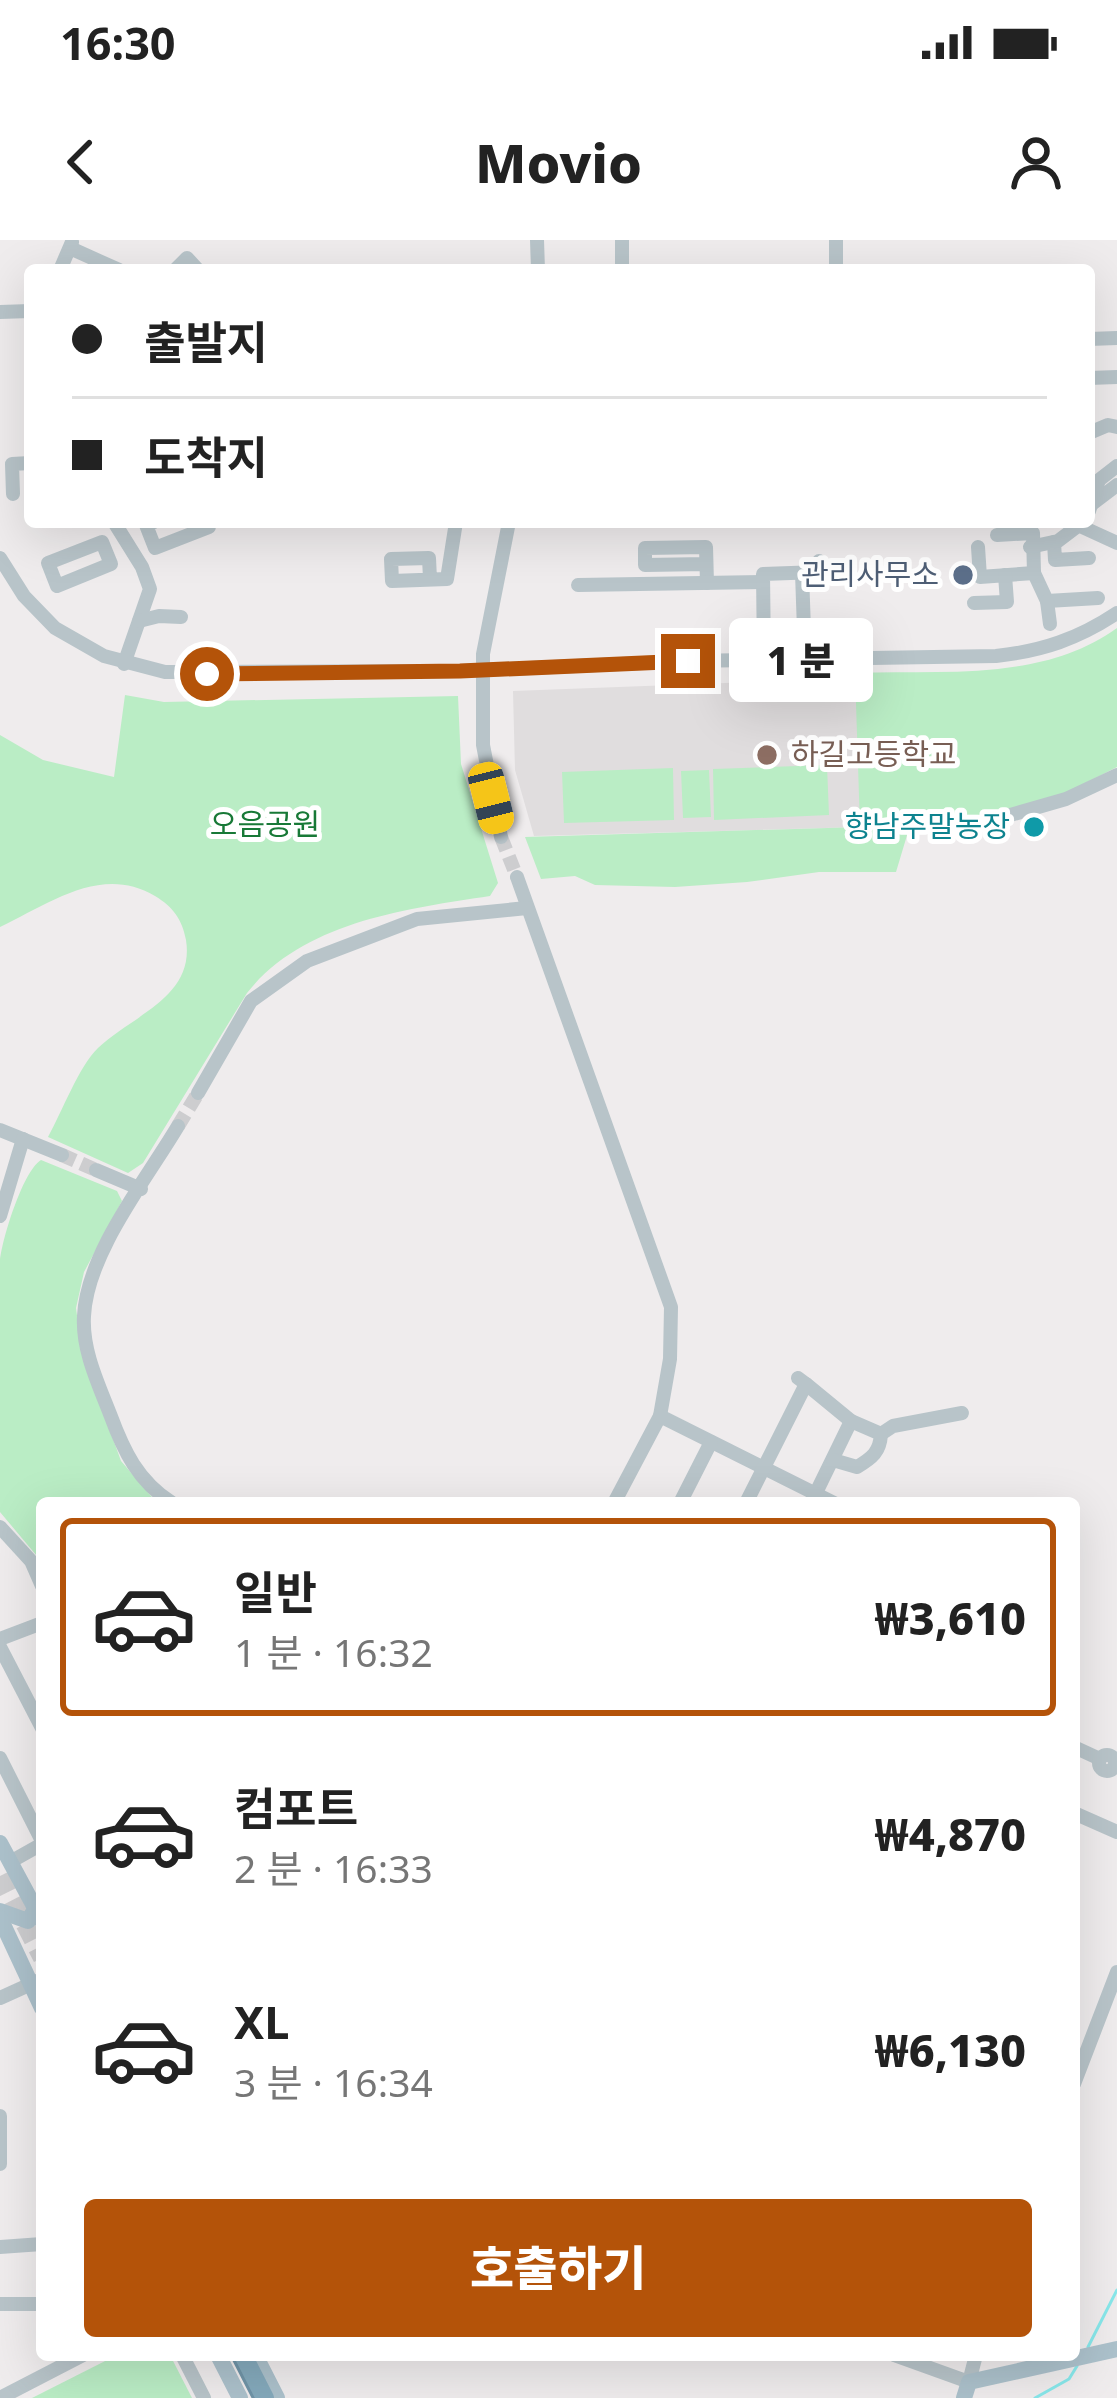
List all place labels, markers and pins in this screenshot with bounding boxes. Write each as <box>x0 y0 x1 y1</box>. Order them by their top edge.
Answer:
place label: 관리사무소 <box>801 553 939 594</box>
marker: 관리사무소 <box>950 562 976 588</box>
place label: 하길고등학교 <box>791 733 957 774</box>
marker: 하길고등학교 <box>754 742 780 768</box>
place label: 향남주말농장 <box>844 805 1010 846</box>
marker: 향남주말농장 <box>1021 814 1047 840</box>

